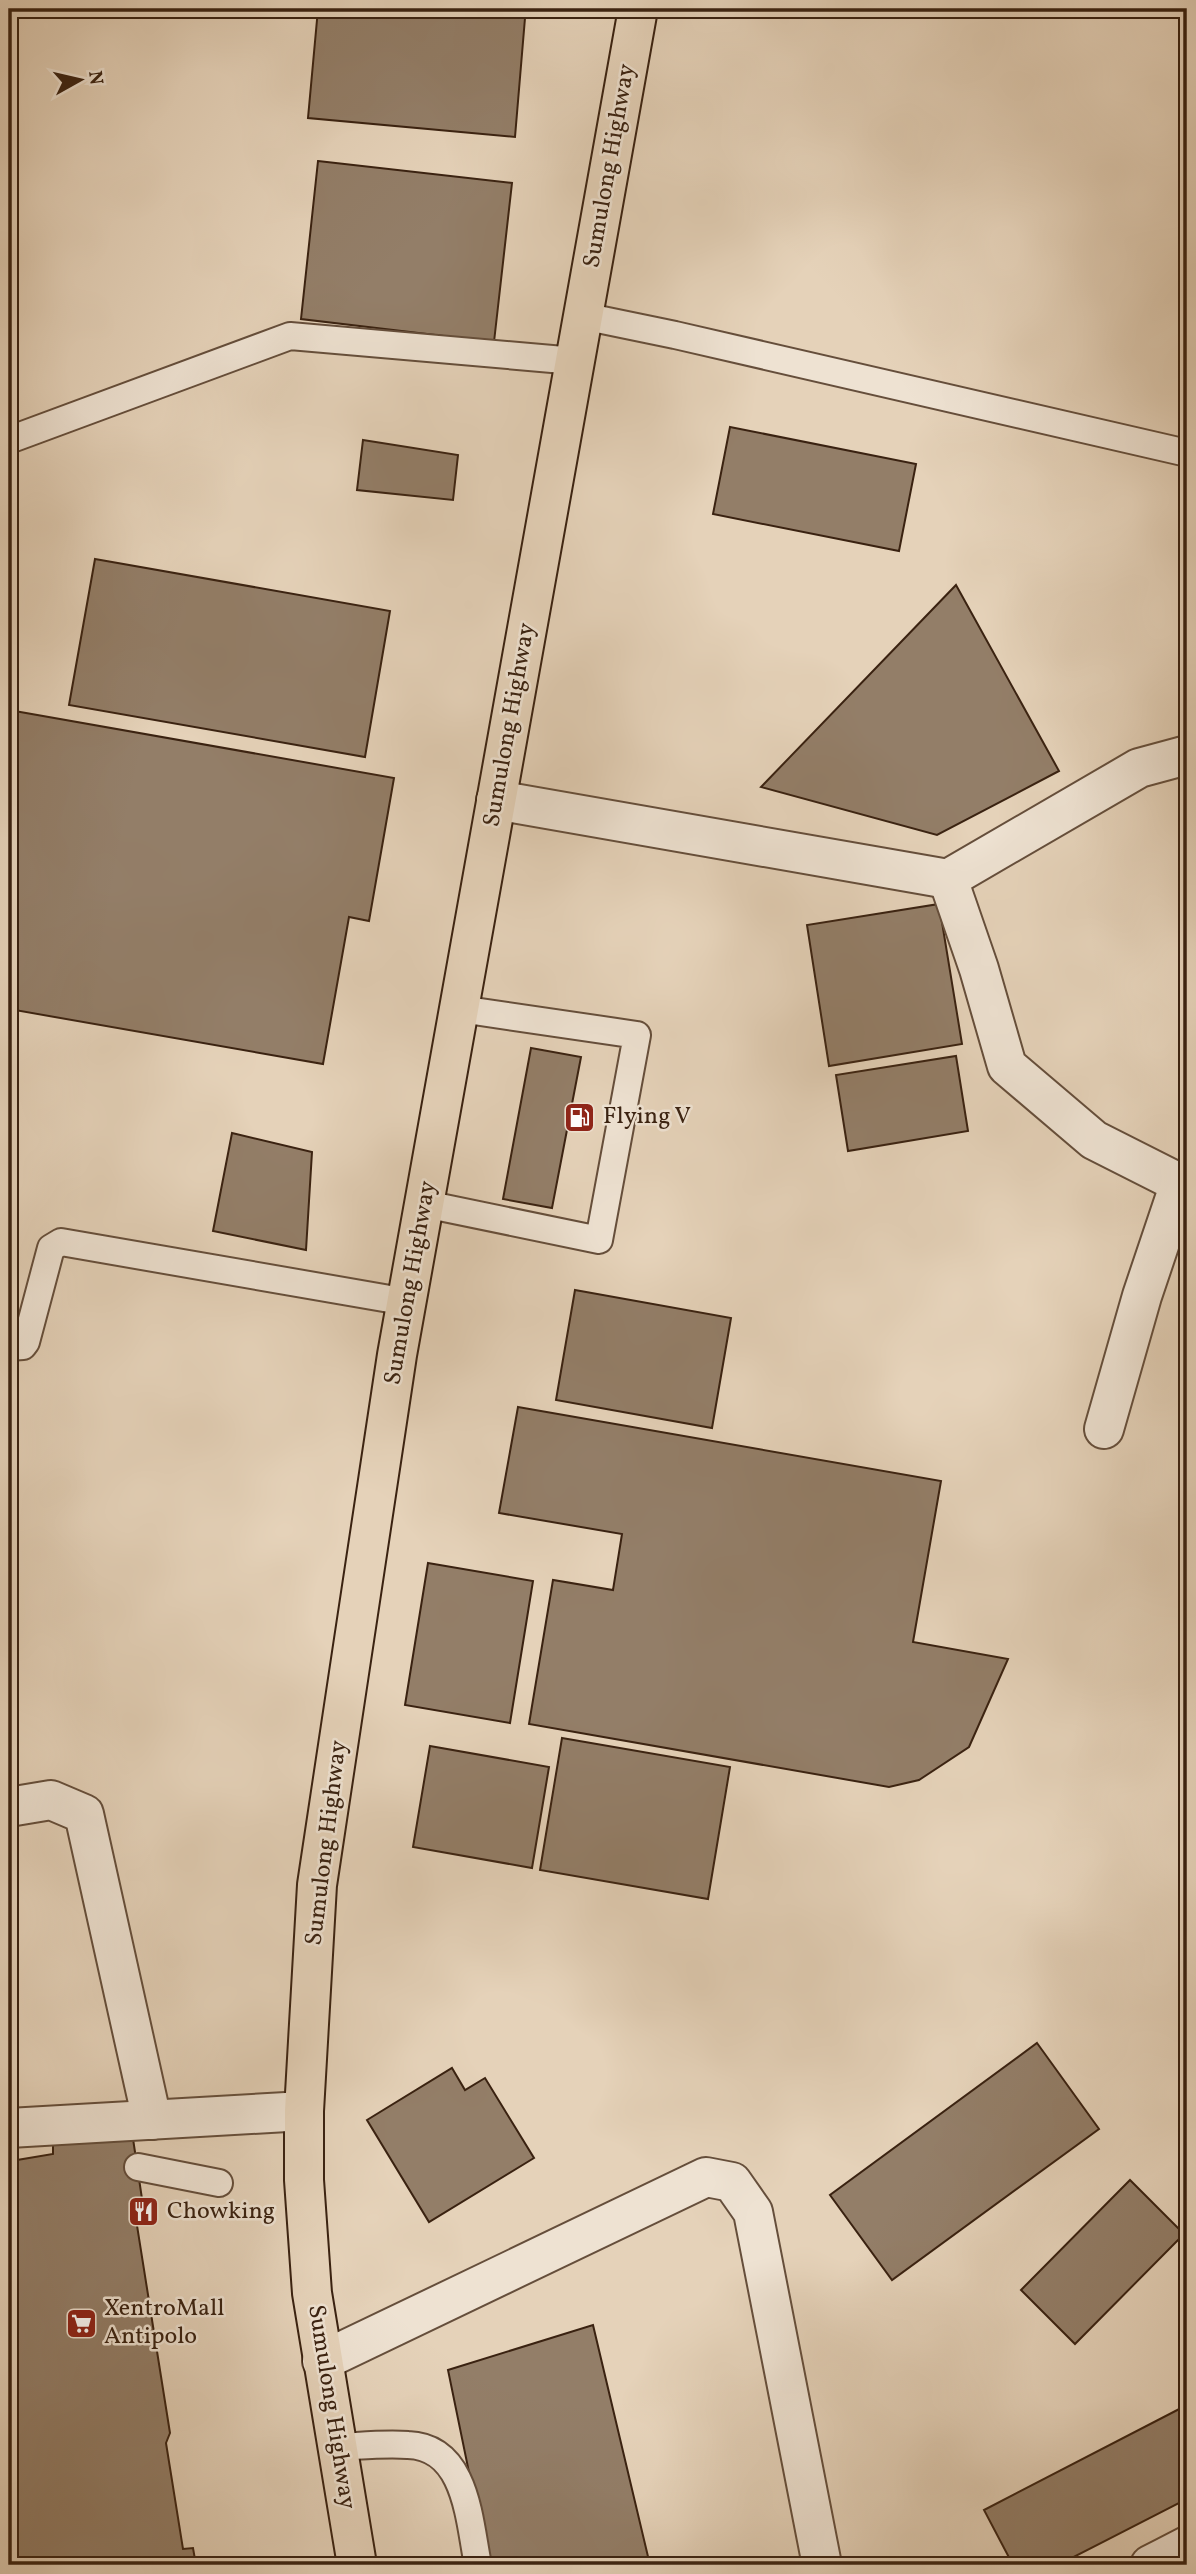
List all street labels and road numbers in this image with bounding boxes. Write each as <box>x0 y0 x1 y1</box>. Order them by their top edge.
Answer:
street label: Sumulong Highway <box>575 61 645 271</box>
street label: Sumulong Highway <box>475 620 545 830</box>
street label: Sumulong Highway <box>376 1178 446 1388</box>
street label: Sumulong Highway <box>298 1738 356 1948</box>
street label: Sumulong Highway <box>298 2302 364 2512</box>

